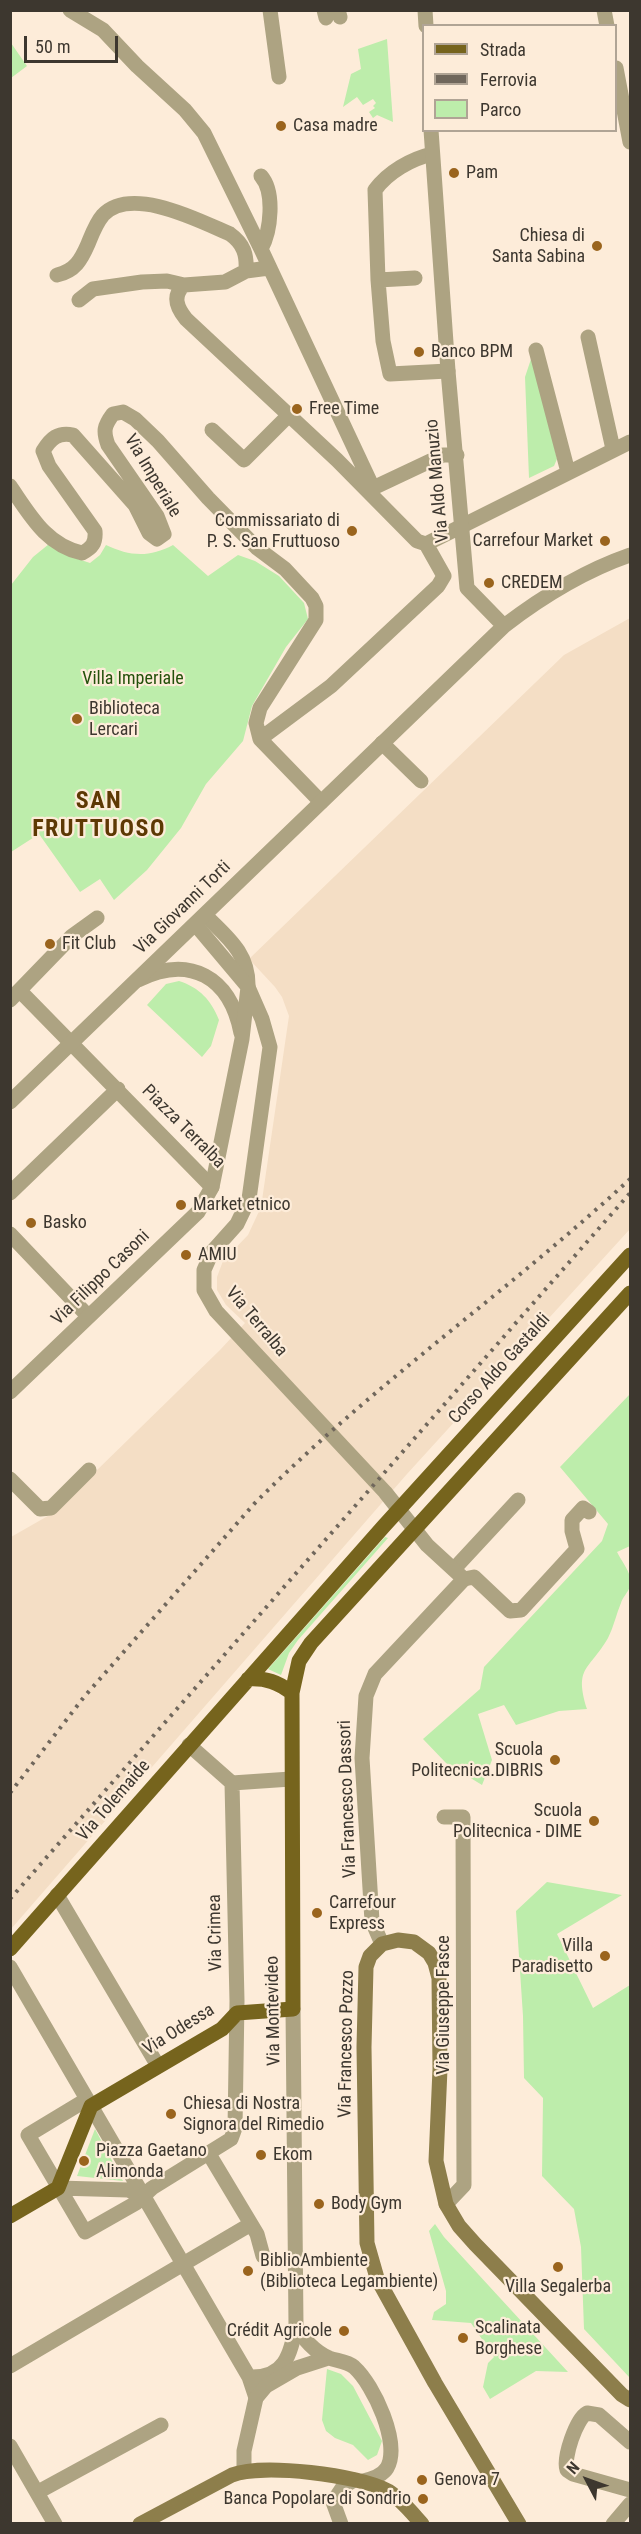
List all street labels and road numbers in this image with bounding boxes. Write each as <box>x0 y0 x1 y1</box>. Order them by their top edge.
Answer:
street label: Via Aldo Manuzio <box>422 418 454 544</box>
street label: Via Imperiale <box>119 431 185 521</box>
street label: Via Giovanni Torti <box>130 857 236 959</box>
street label: Piazza Terralba <box>137 1081 229 1173</box>
street label: Via Filippo Casoni <box>48 1226 154 1330</box>
street label: Via Terralba <box>220 1283 292 1361</box>
street label: Corso Aldo Gastaldi <box>445 1309 555 1429</box>
street label: Via Francesco Dassori <box>334 1720 362 1878</box>
street label: Via Tolemaide <box>73 1756 155 1846</box>
street label: Via Crimea <box>205 1894 227 1972</box>
street label: Via Giuseppe Fasce <box>433 1935 455 2075</box>
street label: Via Montevideo <box>262 1956 286 2066</box>
street label: Via Francesco Pozzo <box>335 1970 359 2118</box>
street label: Via Odessa <box>139 2000 219 2060</box>

